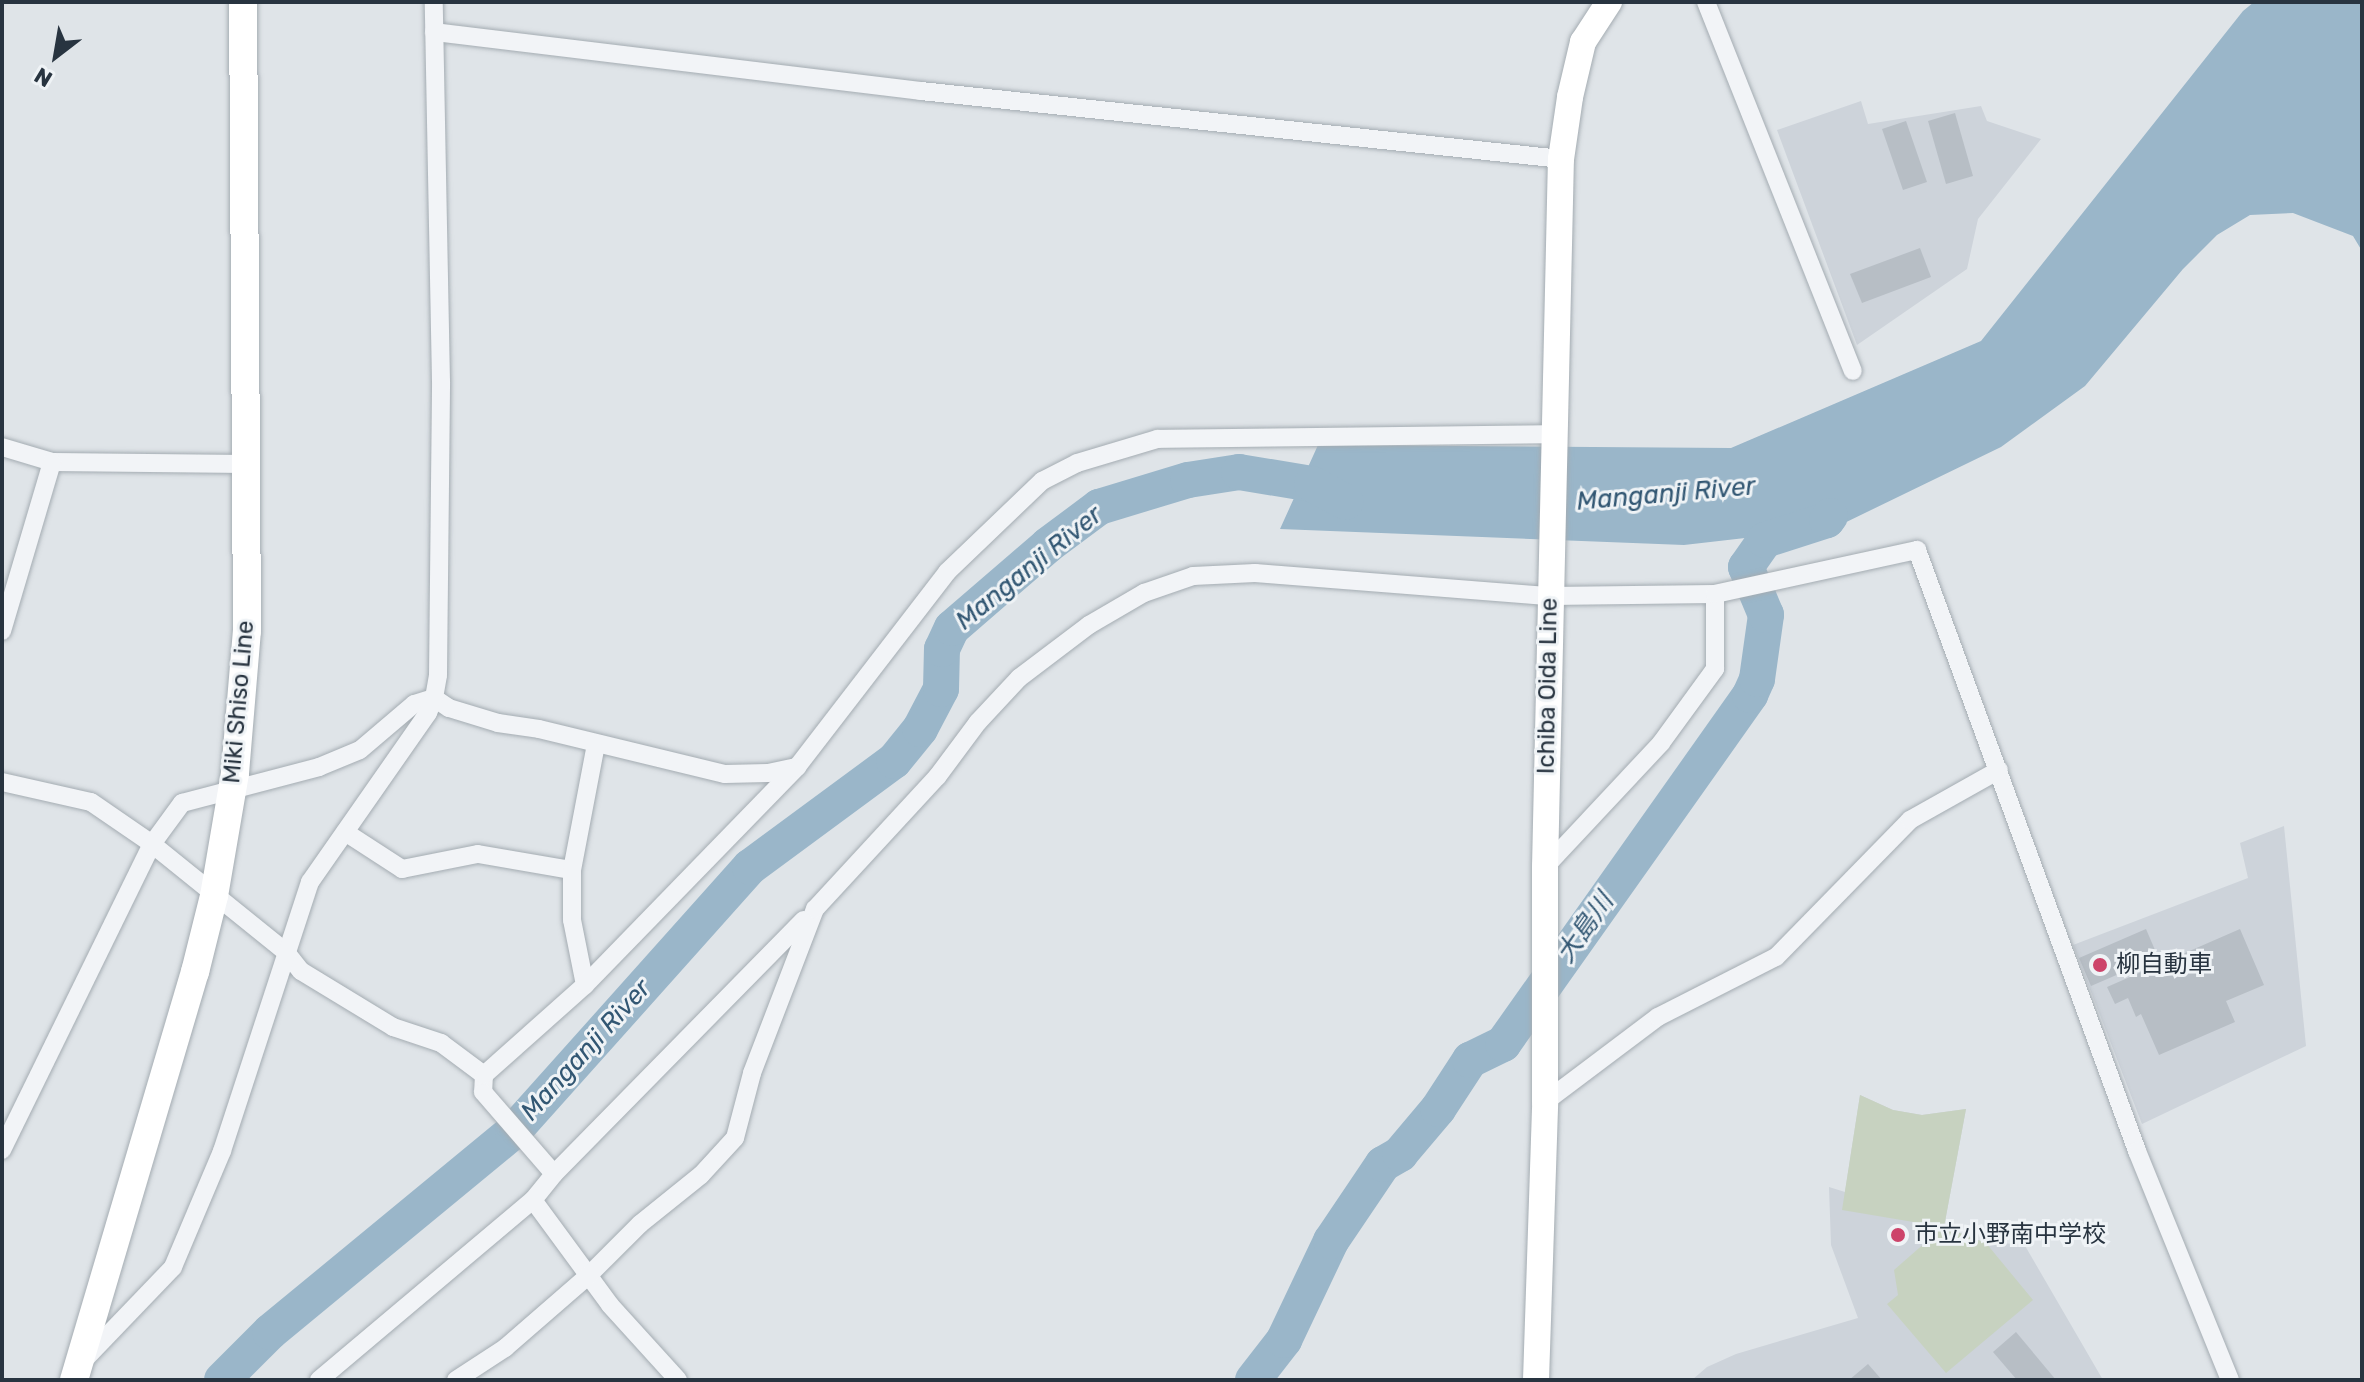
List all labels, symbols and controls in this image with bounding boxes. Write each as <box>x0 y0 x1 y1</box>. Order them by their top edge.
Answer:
north arrow <box>16 16 96 96</box>
text: N <box>30 61 57 93</box>
water label: Manganji River <box>1575 471 1757 517</box>
water label: Manganji River <box>950 499 1108 637</box>
street label: Ichiba Oida Line <box>1532 598 1564 774</box>
street label: Miki Shiso Line <box>218 619 260 785</box>
water label: 大島川 <box>1550 887 1620 969</box>
place label: 柳自動車 <box>2116 951 2212 979</box>
marker: 柳自動車 <box>2091 956 2109 974</box>
water label: Manganji River <box>514 973 658 1127</box>
place label: 市立小野南中学校 <box>1914 1221 2106 1249</box>
marker: 市立小野南中学校 <box>1889 1226 1907 1244</box>

